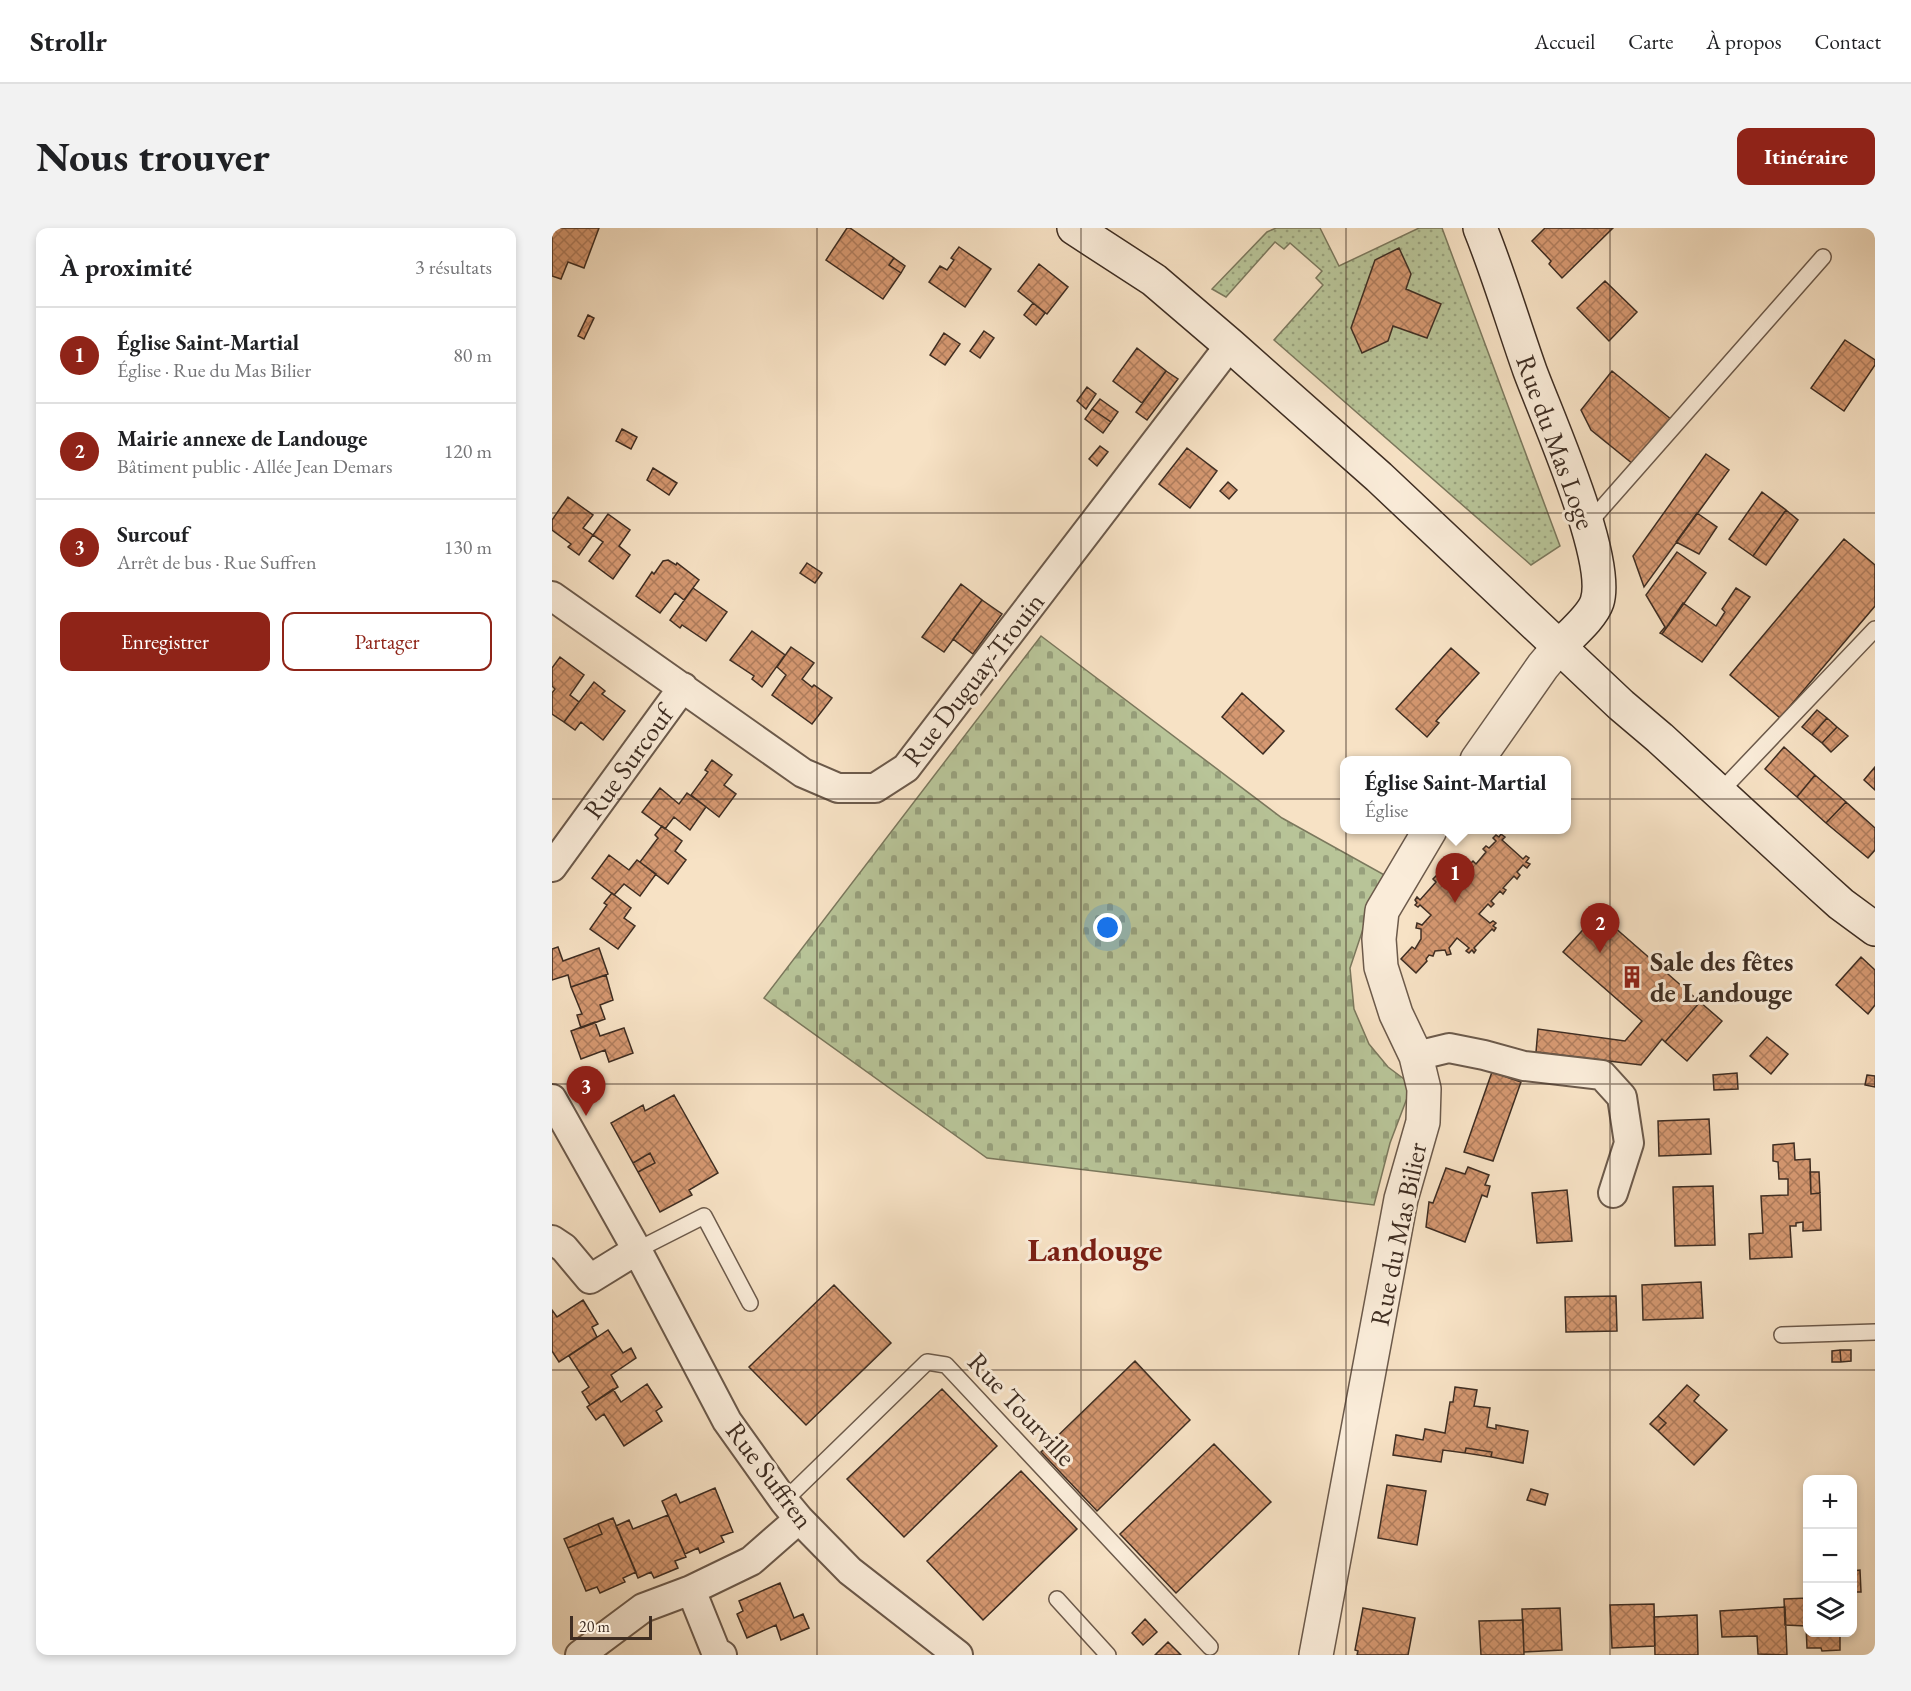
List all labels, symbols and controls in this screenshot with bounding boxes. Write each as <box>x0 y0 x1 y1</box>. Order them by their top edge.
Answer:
text: Strollr <box>30 23 107 59</box>
text: Accueil <box>1535 28 1595 55</box>
text: Carte <box>1628 28 1673 55</box>
text: À propos <box>1706 28 1781 55</box>
text: Contact <box>1814 28 1881 55</box>
button: Itinéraire <box>1737 128 1875 185</box>
text: Nous trouver <box>36 129 270 184</box>
text: À proximité <box>60 250 192 284</box>
text: 3 résultats <box>415 254 492 280</box>
text: Église Saint-Martial <box>117 328 299 357</box>
text: 1 <box>74 342 85 368</box>
text: 80 m <box>453 342 492 368</box>
street label: Rue du Mas Loge <box>1508 350 1604 534</box>
text: Église · Rue du Mas Bilier <box>117 357 311 383</box>
text: Mairie annexe de Landouge <box>117 424 367 453</box>
text: 2 <box>74 438 85 464</box>
text: 120 m <box>444 438 492 464</box>
text: Bâtiment public · Allée Jean Demars <box>117 453 392 479</box>
text: Surcouf <box>117 520 189 549</box>
text: 3 <box>74 534 85 560</box>
text: 130 m <box>444 534 492 560</box>
text: Arrêt de bus · Rue Suffren <box>117 549 316 575</box>
street label: Rue Duguay-Trouin <box>894 585 1052 773</box>
button: Enregistrer <box>60 612 270 671</box>
button: Partager <box>282 612 492 671</box>
street label: Rue Surcouf <box>575 696 683 826</box>
popup <box>1340 756 1571 834</box>
text: Église Saint-Martial <box>1364 768 1547 797</box>
text: Église <box>1364 797 1408 823</box>
pin: 1 <box>1436 854 1474 903</box>
pin: 2 <box>1580 904 1620 953</box>
your location <box>1093 913 1122 942</box>
place label: Sale des fêtes de Landouge <box>1650 944 1793 1010</box>
building icon: Sale des fêtes de Landouge <box>1619 964 1645 990</box>
pin: 3 <box>567 1066 606 1116</box>
street label: Rue du Mas Bilier <box>1361 1139 1435 1329</box>
district label: Landouge <box>1028 1228 1162 1271</box>
street label: Rue Tourville <box>960 1345 1084 1473</box>
street label: Rue Suffren <box>718 1414 822 1536</box>
map controls <box>1803 1475 1857 1637</box>
button: + <box>1803 1475 1857 1529</box>
button: − <box>1803 1529 1857 1583</box>
button: layers <box>1803 1583 1857 1637</box>
scale bar <box>570 1613 652 1640</box>
text: 20 m <box>579 1616 610 1637</box>

